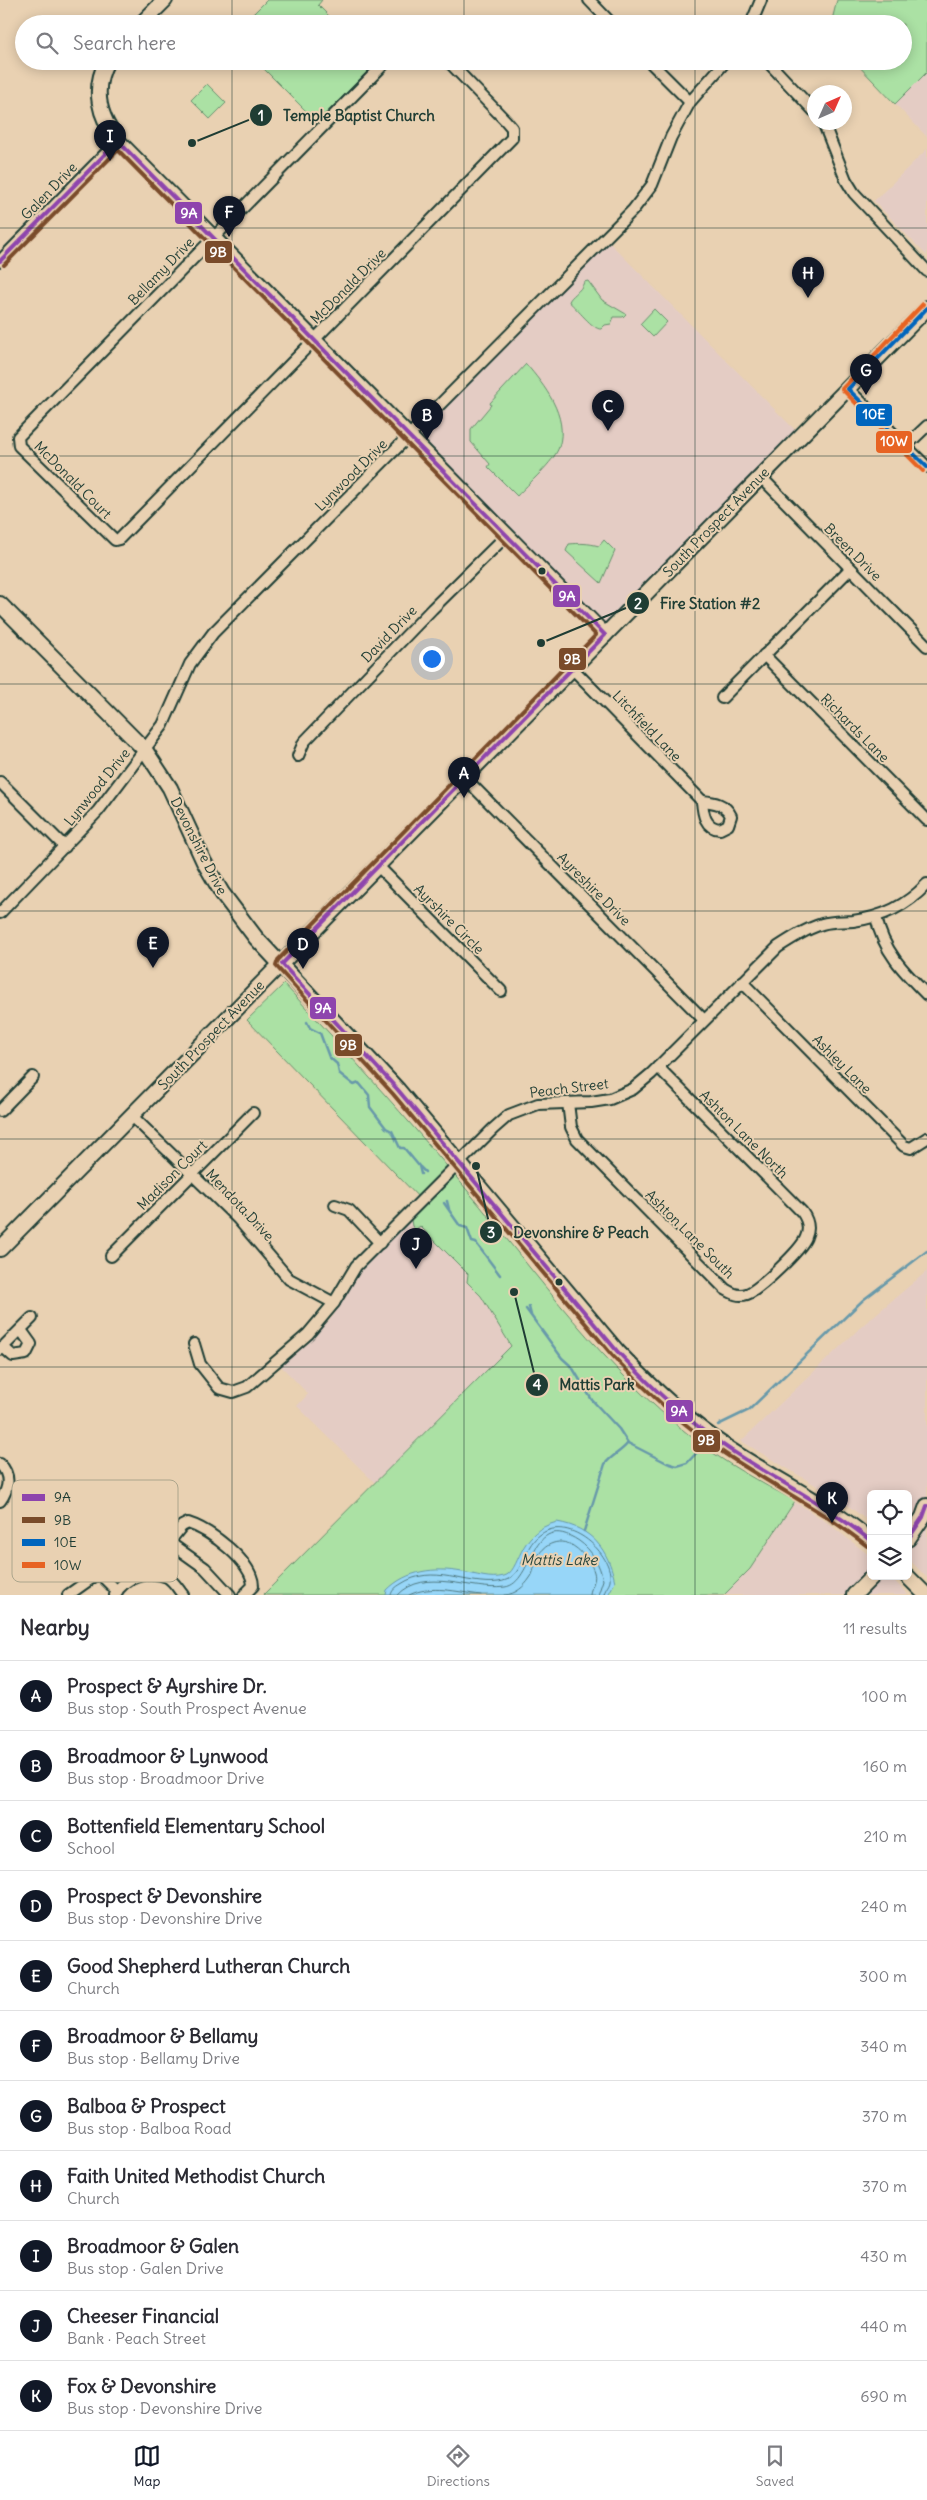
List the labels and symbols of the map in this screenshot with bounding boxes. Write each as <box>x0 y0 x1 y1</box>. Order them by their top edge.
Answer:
north arrow <box>807 85 852 130</box>
callout: Temple Baptist Church <box>248 100 445 130</box>
text: 1 <box>258 106 264 125</box>
text: Temple Baptist Church <box>283 106 435 126</box>
pin: I <box>94 120 126 161</box>
street label: Galen Drive <box>17 158 81 224</box>
pin: F <box>213 196 245 237</box>
line badge: 9A <box>174 201 203 225</box>
text: 9A <box>180 204 198 222</box>
street label: Bellamy Drive <box>124 233 198 309</box>
line badge: 9B <box>204 240 233 264</box>
text: 9B <box>209 243 227 261</box>
street label: McDonald Drive <box>306 244 390 328</box>
pin: H <box>792 257 824 298</box>
pin: G <box>850 354 882 395</box>
pin: C <box>592 390 624 431</box>
pin: B <box>411 399 443 440</box>
line badge: 10E <box>855 403 893 427</box>
text: 10E <box>862 405 886 423</box>
line badge: 10W <box>875 430 913 454</box>
text: 10W <box>880 432 908 450</box>
street label: Lynwood Drive <box>311 435 391 515</box>
street label: McDonald Court <box>30 437 116 523</box>
street label: South Prospect Avenue <box>659 463 773 581</box>
street label: Breen Drive <box>820 519 886 585</box>
unlabelled marker <box>537 566 547 576</box>
line badge: 9A <box>552 584 581 608</box>
text: 9A <box>558 587 576 605</box>
callout: Fire Station #2 <box>625 588 770 618</box>
text: 2 <box>634 594 642 613</box>
text: Fire Station #2 <box>660 594 760 613</box>
street label: David Drive <box>357 602 421 666</box>
your location <box>419 646 445 672</box>
line badge: 9B <box>558 647 587 671</box>
text: 9B <box>563 650 581 668</box>
street label: Litchfield Lane <box>609 687 685 765</box>
street label: Richards Lane <box>817 690 893 766</box>
street label: Lynwood Drive <box>60 744 134 830</box>
pin: A <box>448 757 480 798</box>
street label: Devonshire Drive <box>167 794 231 898</box>
street label: Ayreshire Drive <box>553 848 635 930</box>
street label: Ayrshire Circle <box>410 880 488 958</box>
pin: E <box>137 927 169 968</box>
pin: D <box>287 928 319 969</box>
street label: South Prospect Avenue <box>154 976 268 1094</box>
line badge: 9A <box>309 996 337 1020</box>
text: 9A <box>314 999 332 1017</box>
street label: Ashley Lane <box>809 1031 875 1097</box>
line badge: 9B <box>334 1033 363 1057</box>
text: 9B <box>339 1036 357 1054</box>
street label: Peach Street <box>529 1074 610 1102</box>
street label: Ashton Lane North <box>696 1086 792 1182</box>
street label: Madison Court <box>133 1136 211 1214</box>
street label: Mendota Drive <box>202 1165 278 1245</box>
street label: Ashton Lane South <box>642 1186 738 1282</box>
callout: Devonshire & Peach <box>479 1217 659 1247</box>
text: 3 <box>487 1223 495 1242</box>
text: Devonshire & Peach <box>513 1223 649 1242</box>
pin: J <box>400 1228 432 1269</box>
unlabelled marker <box>554 1277 564 1287</box>
callout: Mattis Park <box>524 1370 644 1400</box>
text: 4 <box>533 1375 542 1394</box>
text: Mattis Park <box>559 1375 635 1394</box>
line badge: 9A <box>665 1399 694 1423</box>
text: 9A <box>670 1402 688 1420</box>
line badge: 9B <box>692 1429 721 1453</box>
text: 9B <box>697 1431 715 1449</box>
legend <box>12 1480 178 1582</box>
pin: K <box>816 1482 848 1523</box>
text: 9A <box>54 1488 71 1506</box>
text: 9B <box>54 1511 71 1529</box>
text: 10E <box>54 1533 77 1551</box>
water label: Mattis Lake <box>521 1550 598 1569</box>
text: 10W <box>54 1556 82 1574</box>

